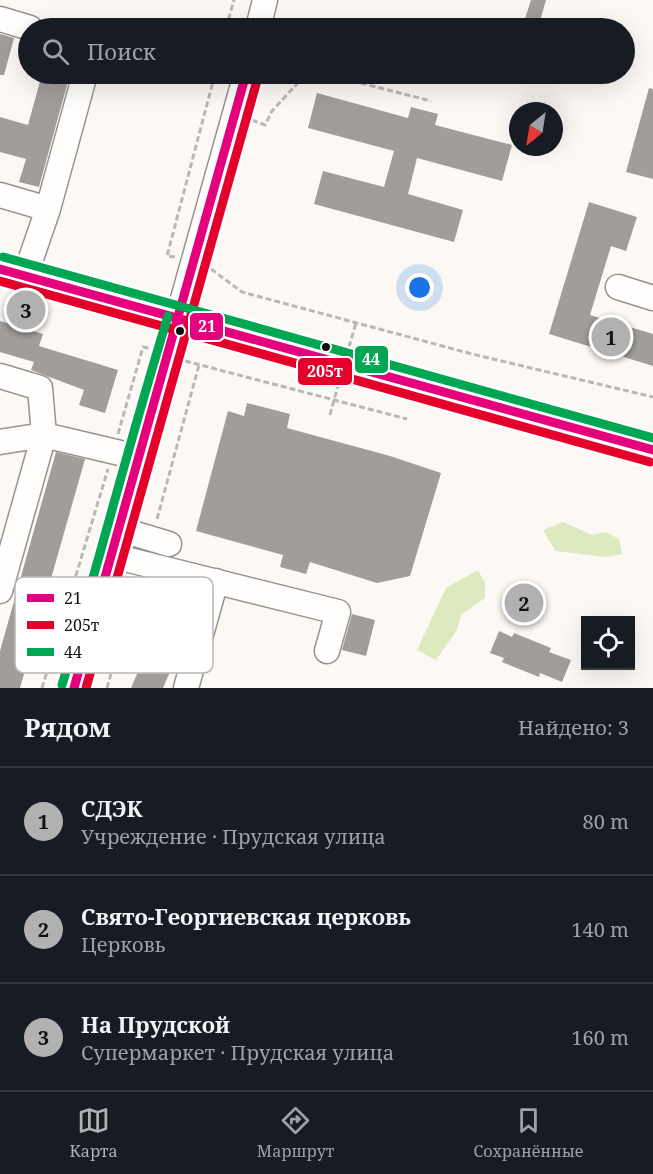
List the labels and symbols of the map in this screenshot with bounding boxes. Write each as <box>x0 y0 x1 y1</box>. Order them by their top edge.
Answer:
north arrow <box>509 102 563 156</box>
your location <box>405 273 434 302</box>
pin: 3 <box>6 288 46 332</box>
line badge: 21 <box>189 312 224 341</box>
pin: 1 <box>592 314 630 360</box>
text: 21 <box>198 315 216 337</box>
unlabelled marker <box>174 325 186 337</box>
unlabelled marker <box>320 341 332 353</box>
line badge: 44 <box>354 345 389 374</box>
text: 44 <box>362 348 380 370</box>
line badge: 205т <box>297 357 353 386</box>
text: 205т <box>307 360 343 382</box>
legend <box>15 577 213 673</box>
pin: 2 <box>504 580 544 626</box>
text: 21 <box>64 587 82 609</box>
text: 205т <box>64 614 100 636</box>
text: 44 <box>64 641 82 663</box>

